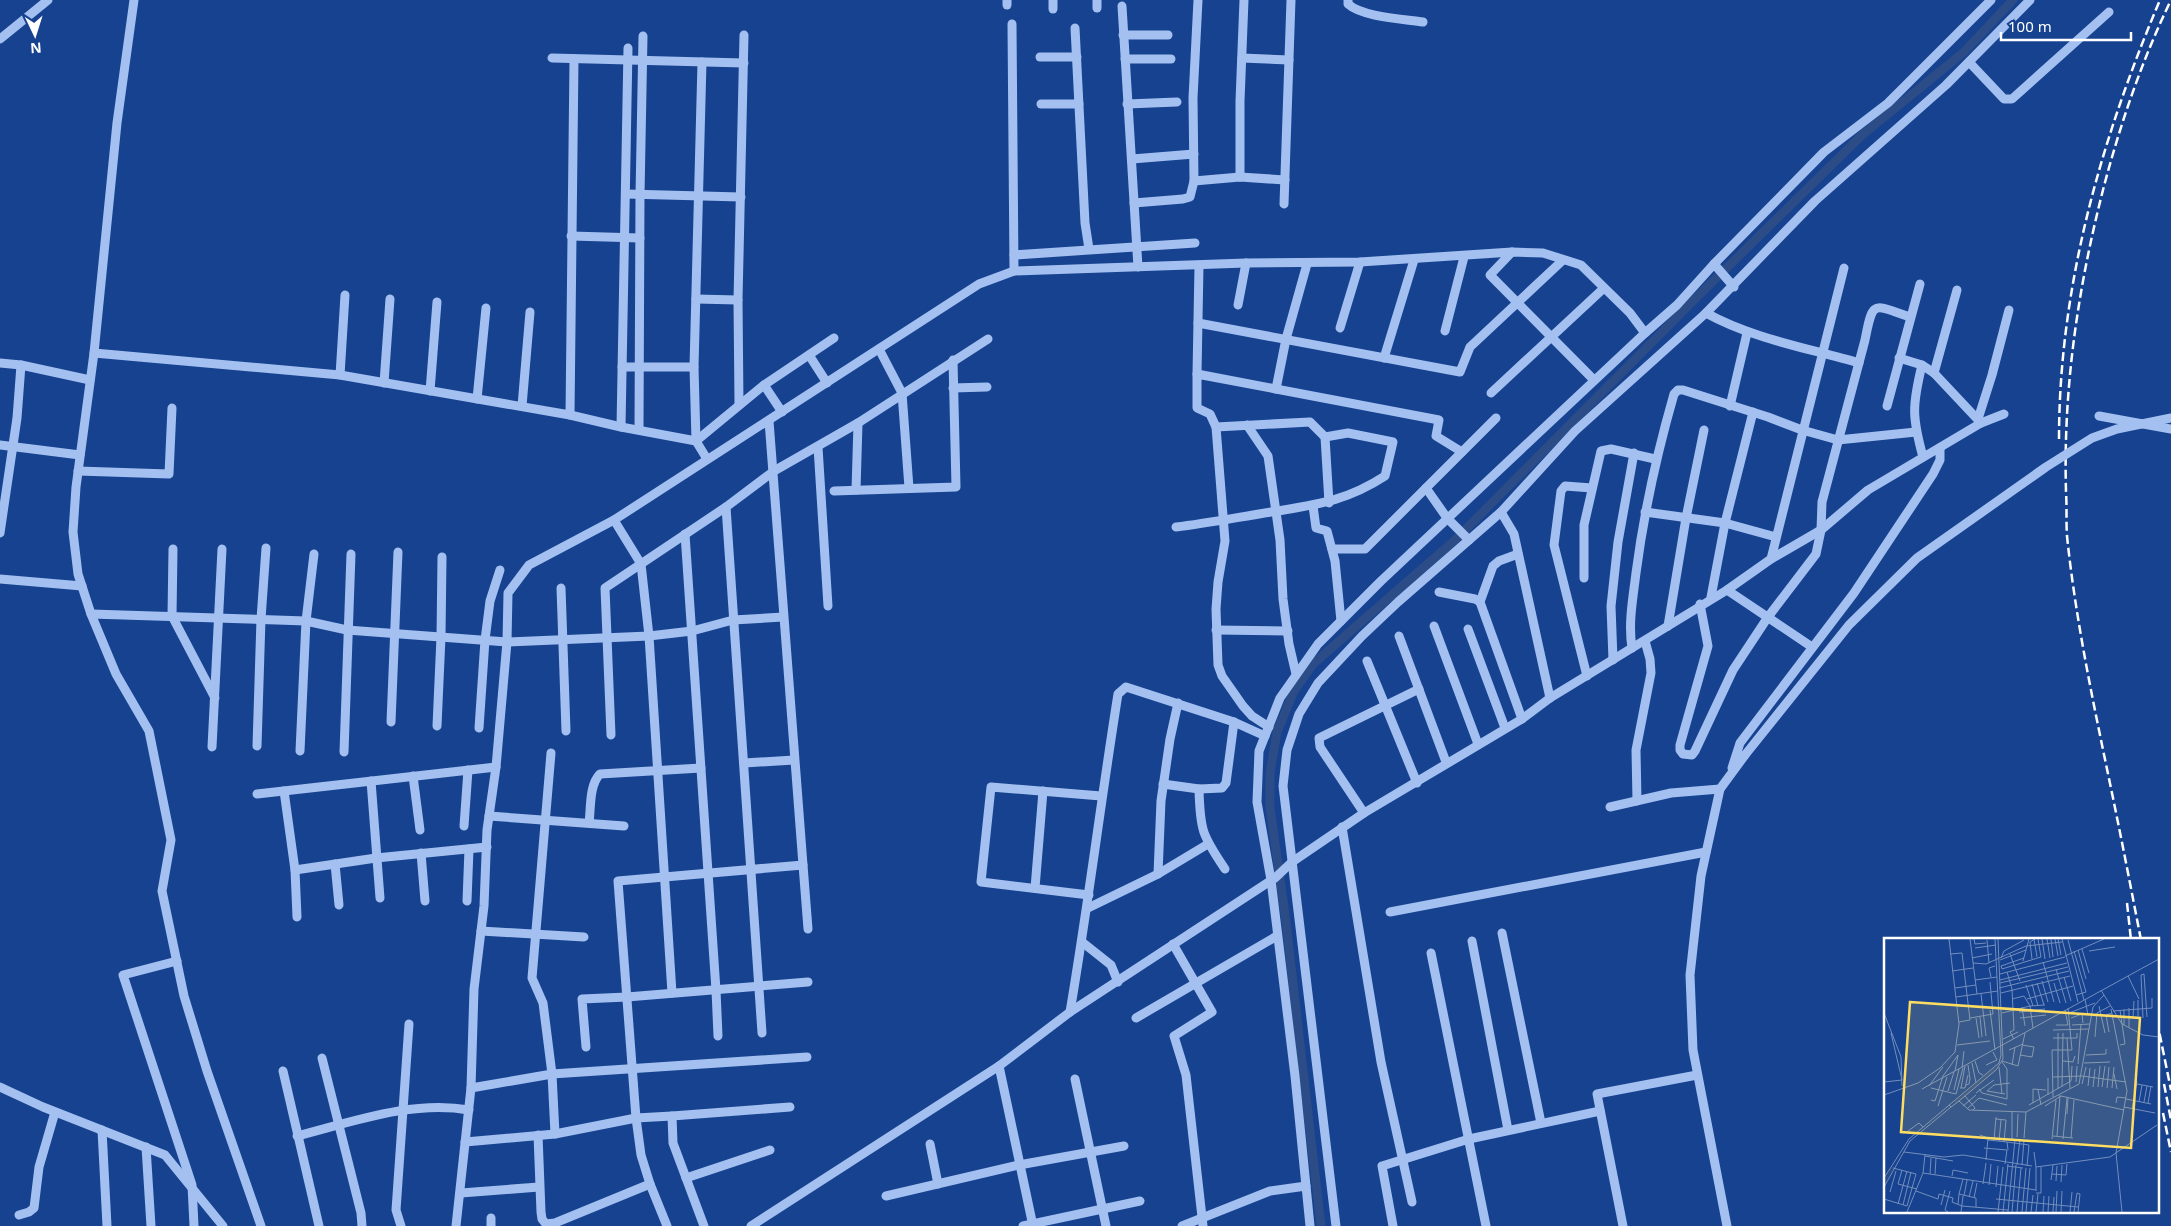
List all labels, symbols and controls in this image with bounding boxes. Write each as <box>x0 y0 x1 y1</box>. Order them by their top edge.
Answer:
north arrow <box>10 10 60 60</box>
scale bar <box>2001 10 2131 42</box>
text: 100 m <box>2008 16 2052 36</box>
text: N <box>30 39 42 58</box>
inset map <box>1884 938 2158 1214</box>

